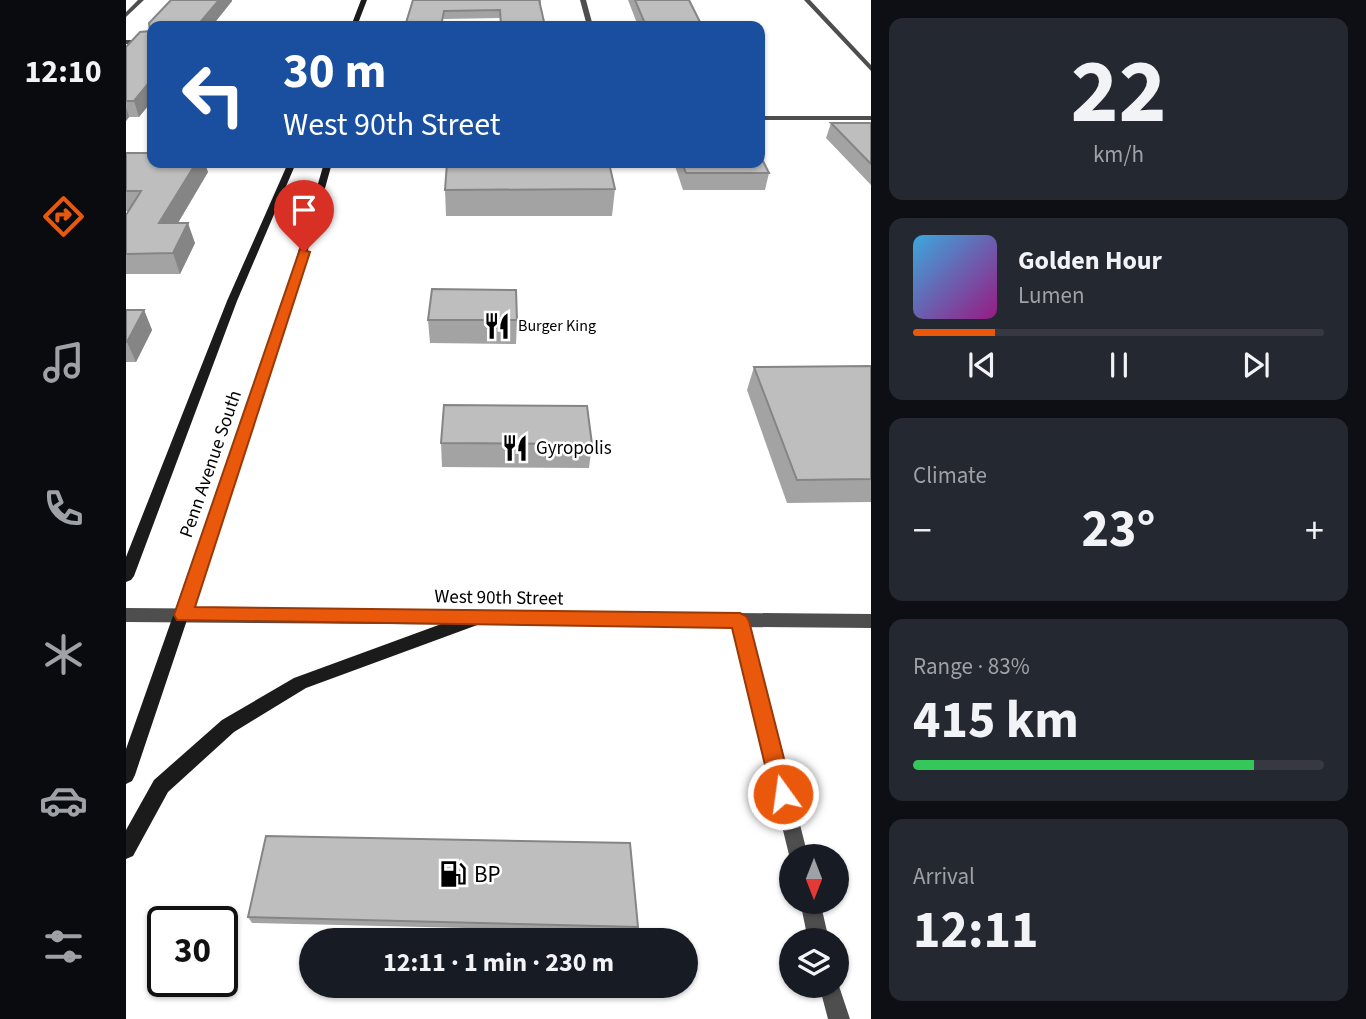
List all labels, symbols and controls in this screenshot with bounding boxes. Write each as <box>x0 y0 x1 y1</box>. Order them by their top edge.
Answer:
text: 22 <box>1070 28 1167 157</box>
text: 30 m <box>283 37 387 107</box>
text: 12:10 <box>24 49 102 95</box>
icon: left <box>168 49 259 140</box>
text: West 90th Street <box>283 102 501 148</box>
text: km/h <box>1093 138 1144 171</box>
pin <box>274 180 334 252</box>
icon: arrive <box>285 191 323 229</box>
icon: directions <box>39 192 88 241</box>
text: Golden Hour <box>1018 242 1162 279</box>
text: Lumen <box>1018 279 1085 312</box>
restaurant icon: Burger King <box>482 311 512 341</box>
place label: Burger King <box>518 315 596 337</box>
icon: music <box>39 338 88 387</box>
icon: previous <box>963 346 1001 384</box>
icon: pause <box>1100 346 1138 384</box>
icon: next <box>1237 346 1275 384</box>
street label: Penn Avenue South <box>173 387 249 541</box>
restaurant icon: Gyropolis <box>500 433 530 463</box>
place label: Gyropolis <box>536 435 612 462</box>
text: Climate <box>913 459 987 492</box>
icon: phone <box>39 484 88 533</box>
text: 23° <box>1082 493 1155 567</box>
text: − <box>913 504 932 558</box>
text: + <box>1305 504 1324 558</box>
street label: West 90th Street <box>434 583 564 613</box>
icon: climate <box>39 630 88 679</box>
text: Range · 83% <box>913 650 1030 683</box>
text: 415 km <box>913 684 1079 758</box>
position arrow <box>746 757 820 831</box>
icon: car <box>39 776 88 825</box>
north arrow <box>779 844 849 914</box>
map controls <box>779 844 849 998</box>
place label: BP <box>474 858 501 891</box>
fuel station icon: BP <box>438 859 468 889</box>
text: Arrival <box>913 860 975 893</box>
text: 12:11 <box>913 894 1038 968</box>
speed limit sign: 30 <box>147 906 238 997</box>
icon: filters <box>39 922 88 971</box>
button: layers <box>779 928 849 998</box>
text: 12:11 · 1 min · 230 m <box>383 944 614 981</box>

